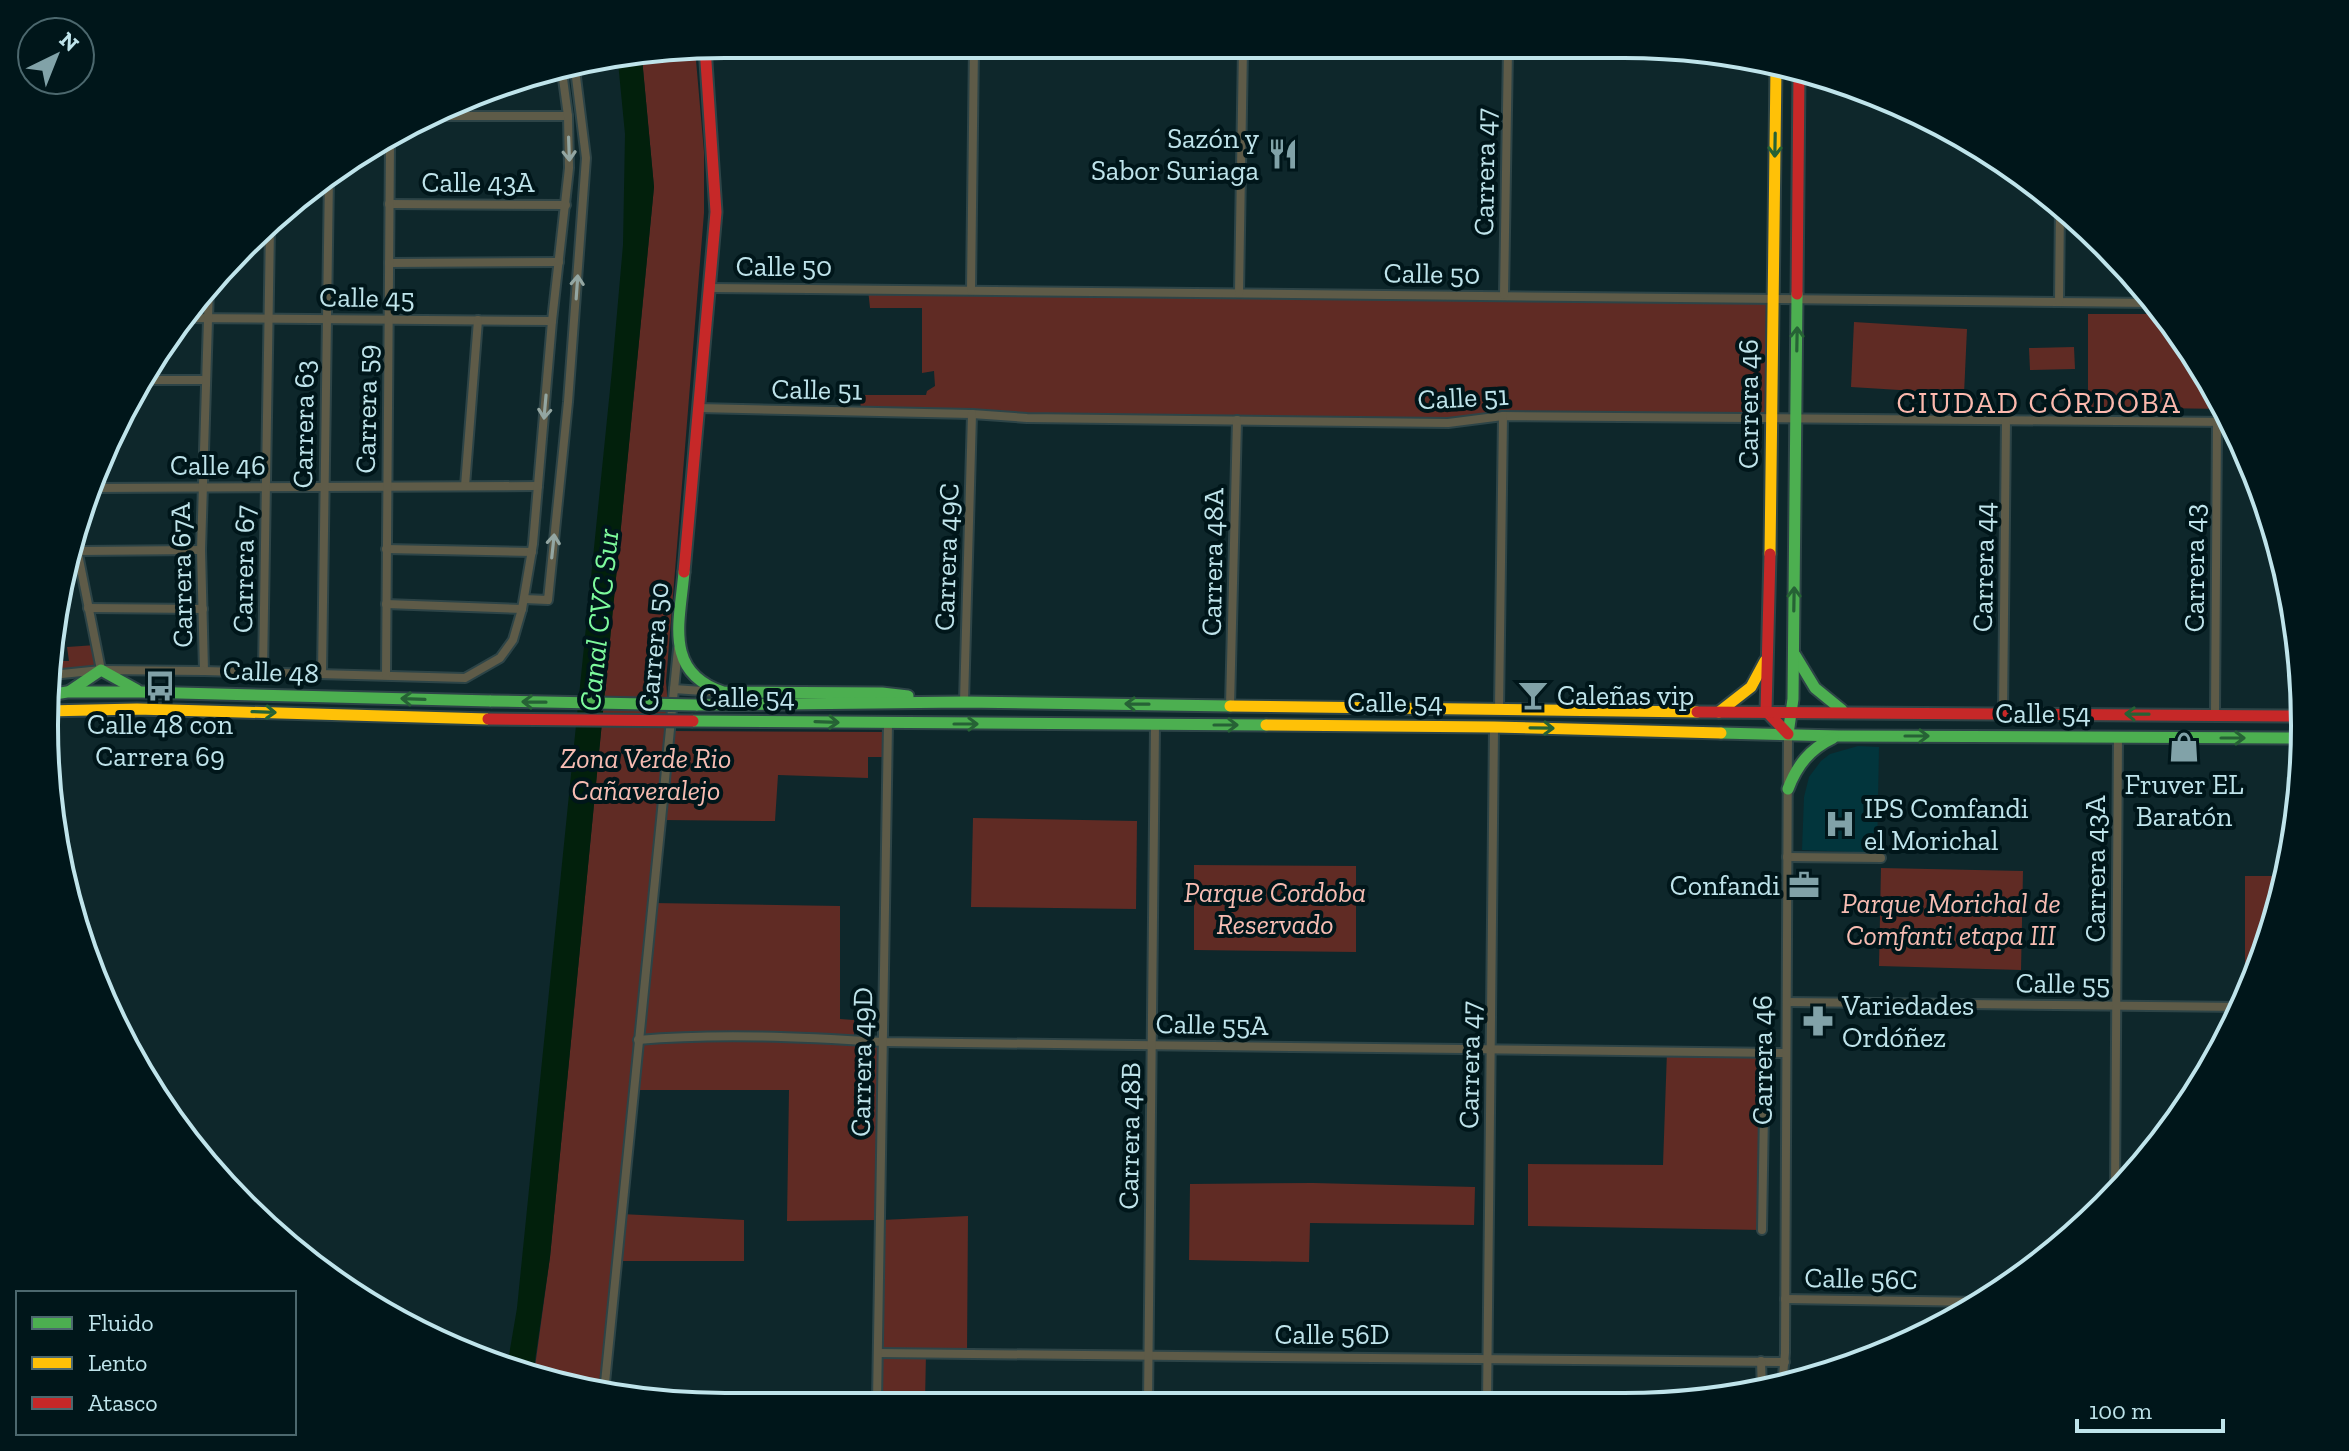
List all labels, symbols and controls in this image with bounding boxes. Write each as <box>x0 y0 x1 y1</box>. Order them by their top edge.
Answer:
north arrow <box>16 16 96 96</box>
text: N <box>54 26 85 57</box>
street label: Carrera 47 <box>1467 108 1502 236</box>
place label: Sazón y Sabor Suriaga <box>1091 122 1260 187</box>
one-way arrow <box>1767 131 1782 158</box>
one-way arrow <box>561 135 576 161</box>
restaurant icon: Sazón y Sabor Suriaga <box>1266 137 1300 171</box>
street label: Calle 43A <box>422 166 535 199</box>
street label: Calle 50 <box>736 250 832 283</box>
street label: Calle 50 <box>1383 256 1481 291</box>
one-way arrow <box>570 274 585 301</box>
street label: Calle 45 <box>319 280 415 315</box>
one-way arrow <box>1789 326 1804 353</box>
street label: Carrera 46 <box>1732 339 1765 469</box>
street label: Carrera 59 <box>349 344 384 474</box>
street label: Carrera 63 <box>286 359 321 489</box>
street label: Calle 51 <box>771 372 863 407</box>
street label: Calle 51 <box>1417 379 1510 416</box>
district label: CIUDAD CÓRDOBA <box>1896 385 2182 421</box>
one-way arrow <box>537 393 552 420</box>
street label: Calle 46 <box>170 449 266 482</box>
street label: Carrera 49C <box>927 482 966 632</box>
street label: Carrera 48A <box>1195 487 1230 636</box>
street label: Carrera 67A <box>164 501 199 648</box>
street label: Carrera 44 <box>1966 502 2001 632</box>
street label: Carrera 43 <box>2178 504 2211 632</box>
street label: Carrera 67 <box>226 505 261 633</box>
water label: Canal CVC Sur <box>572 526 627 713</box>
one-way arrow <box>546 533 561 560</box>
street label: Carrera 50 <box>631 581 676 713</box>
one-way arrow <box>1786 586 1802 613</box>
street label: Calle 48 <box>222 653 320 690</box>
bus stop icon: Calle 48 con Carrera 69 <box>143 669 177 703</box>
bar icon: Caleñas vip <box>1516 678 1550 712</box>
place label: Caleñas vip <box>1557 679 1694 712</box>
street label: Calle 54 <box>699 681 795 714</box>
street label: Calle 54 <box>1347 686 1443 719</box>
one-way arrow <box>400 692 427 707</box>
one-way arrow <box>521 694 548 710</box>
one-way arrow <box>1124 696 1151 712</box>
street label: Calle 54 <box>1995 697 2091 730</box>
one-way arrow <box>250 705 277 720</box>
one-way arrow <box>2124 706 2151 722</box>
place label: Calle 48 con Carrera 69 <box>87 708 233 773</box>
one-way arrow <box>813 714 840 729</box>
one-way arrow <box>952 716 979 732</box>
one-way arrow <box>1212 717 1239 733</box>
one-way arrow <box>1528 720 1555 735</box>
one-way arrow <box>1903 728 1930 744</box>
shop icon: Fruver EL Baratón <box>2167 730 2201 764</box>
one-way arrow <box>2219 730 2246 746</box>
park label: Zona Verde Rio Cañaveralejo <box>561 742 731 807</box>
place label: Fruver EL Baratón <box>2124 768 2244 833</box>
place label: IPS Comfandi el Morichal <box>1864 792 2029 857</box>
street label: Carrera 43A <box>2079 795 2112 942</box>
hospital icon: IPS Comfandi el Morichal <box>1823 807 1857 841</box>
office icon: Confandi <box>1787 868 1821 902</box>
place label: Confandi <box>1670 869 1780 902</box>
park label: Parque Cordoba Reservado <box>1184 876 1366 941</box>
park label: Parque Morichal de Comfanti etapa III <box>1841 887 2061 952</box>
street label: Calle 55 <box>2015 966 2111 1001</box>
street label: Carrera 49D <box>844 987 879 1137</box>
place label: Variedades Ordóñez <box>1841 989 1974 1054</box>
street label: Carrera 46 <box>1746 995 1779 1125</box>
street label: Carrera 47 <box>1452 1001 1487 1129</box>
pharmacy icon: Variedades Ordóñez <box>1801 1004 1835 1038</box>
street label: Calle 55A <box>1155 1007 1270 1042</box>
street label: Carrera 48B <box>1112 1062 1147 1210</box>
street label: Calle 56C <box>1804 1261 1918 1296</box>
legend <box>16 1291 296 1435</box>
text: Fluido <box>88 1308 153 1337</box>
street label: Calle 56D <box>1275 1318 1389 1351</box>
text: Lento <box>88 1348 147 1377</box>
scale bar <box>2077 1383 2223 1433</box>
text: Atasco <box>88 1388 158 1417</box>
text: 100 m <box>2089 1396 2152 1425</box>

